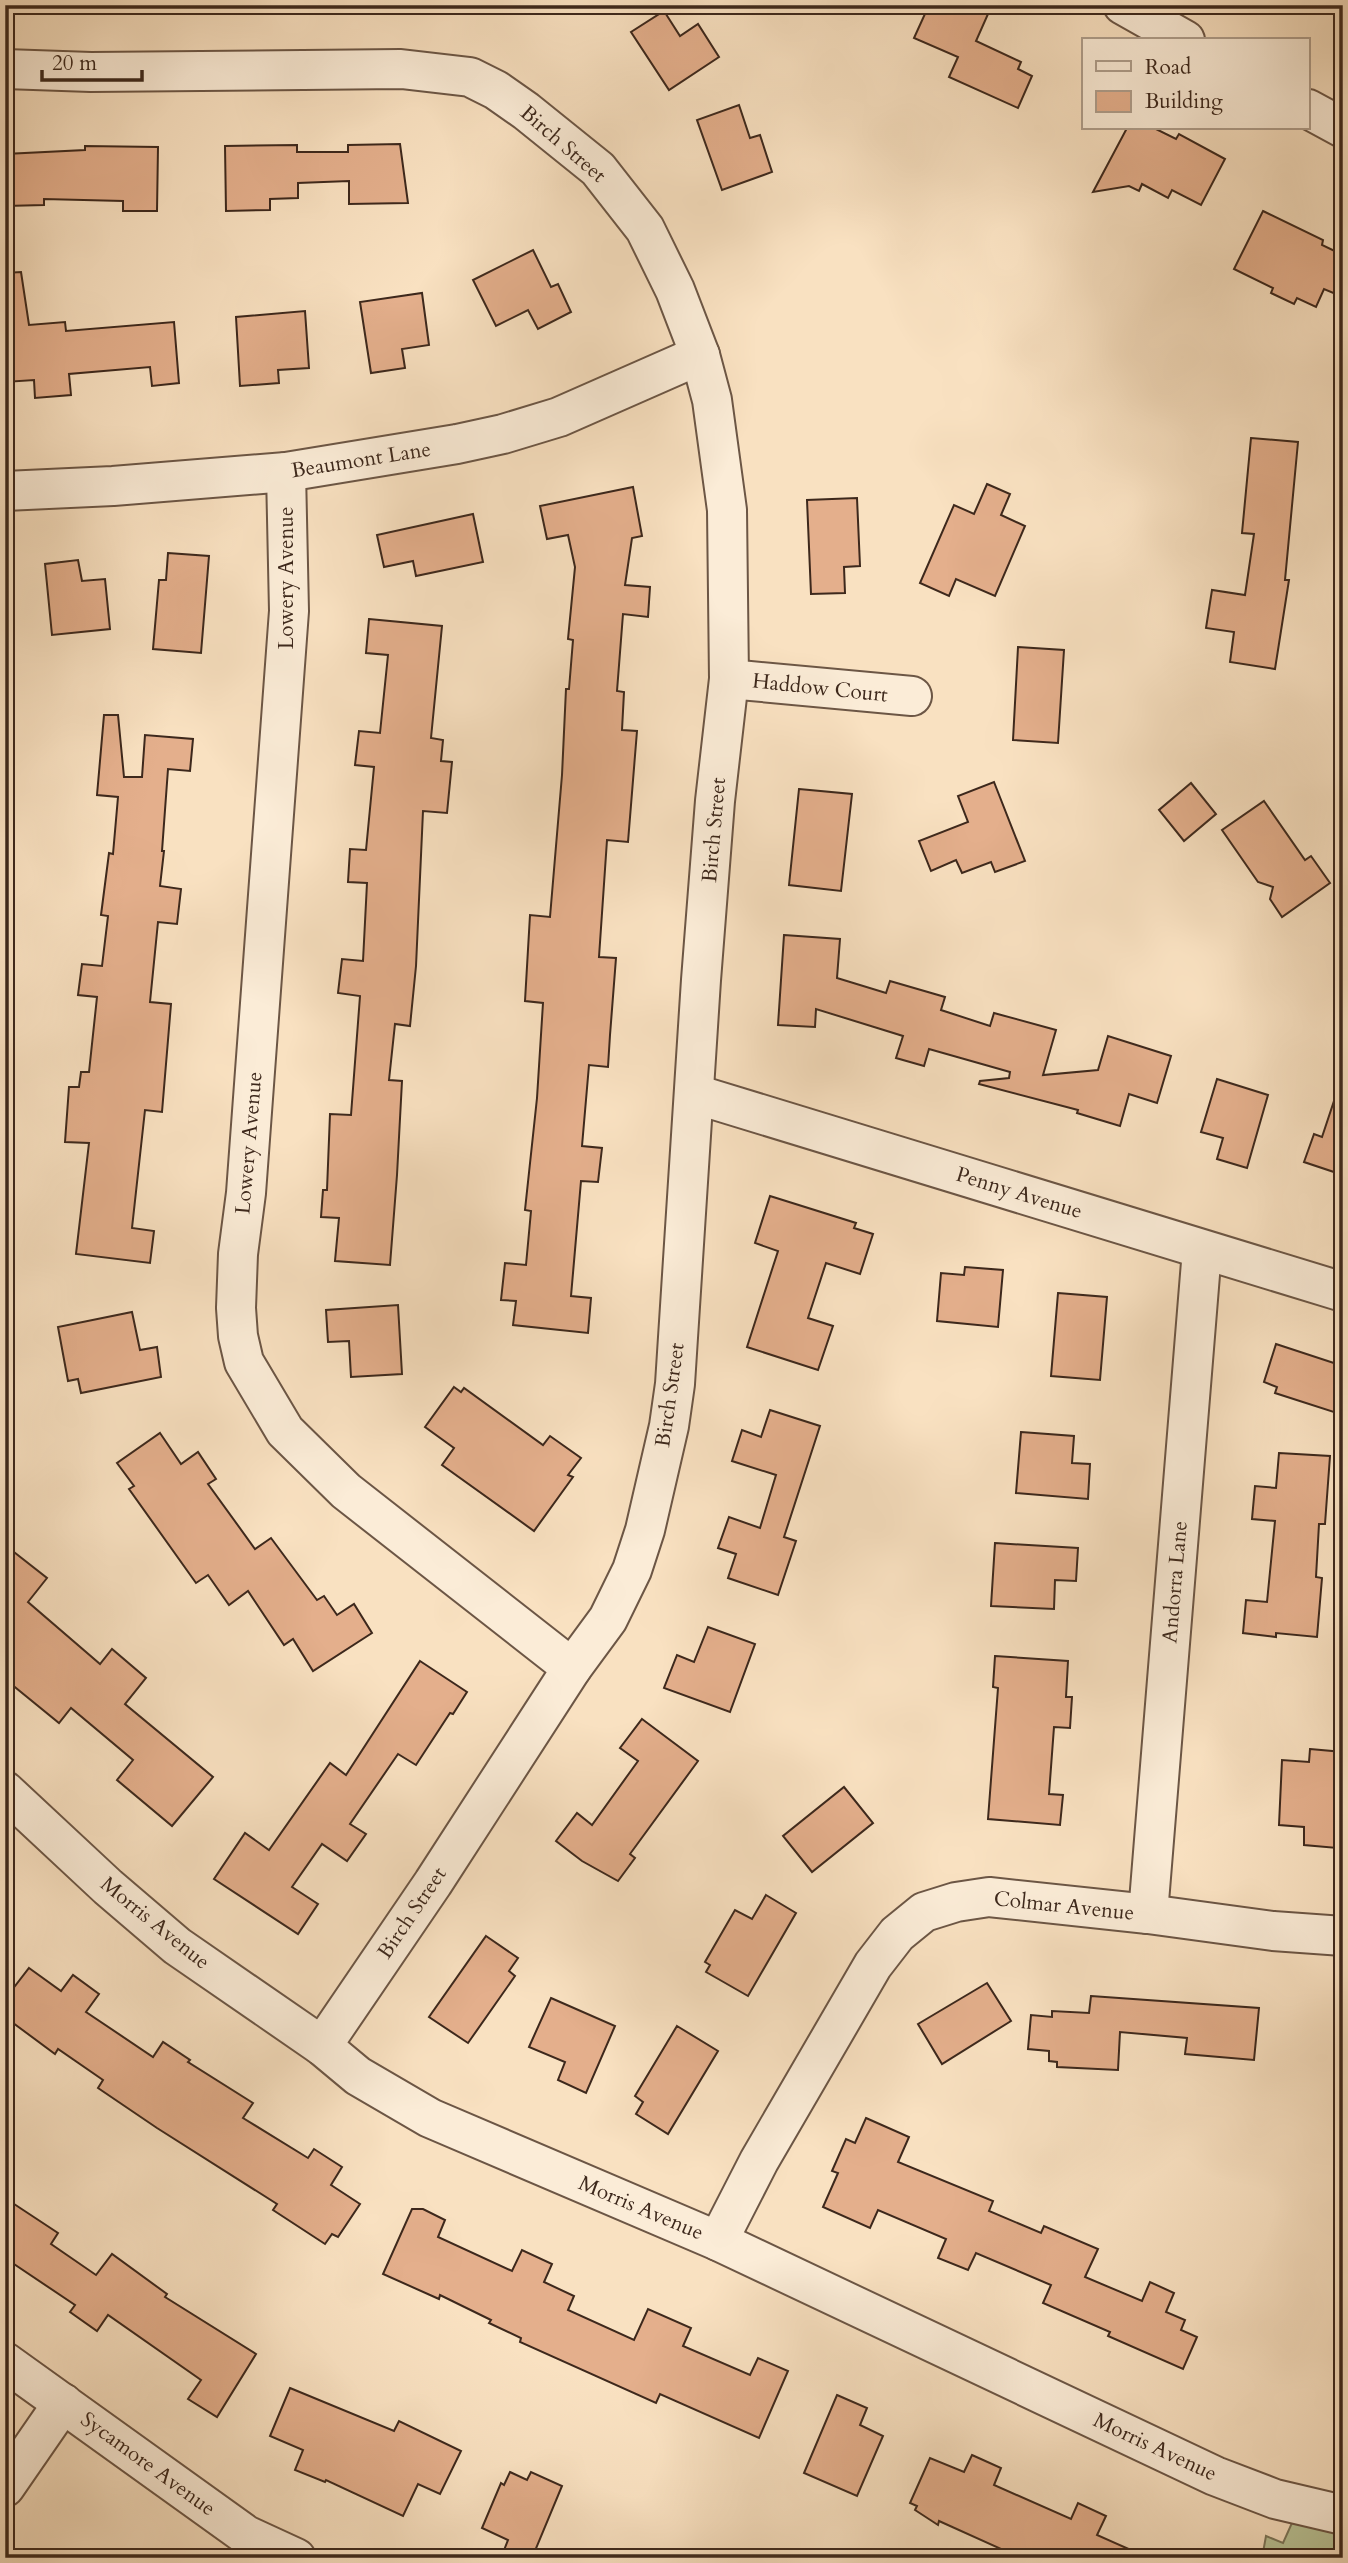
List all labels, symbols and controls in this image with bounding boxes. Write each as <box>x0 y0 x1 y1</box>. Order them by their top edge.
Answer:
scale bar <box>42 38 142 82</box>
legend <box>1082 38 1310 130</box>
text: 20 m <box>52 49 97 78</box>
text: Road <box>1145 53 1191 82</box>
text: Building <box>1145 87 1223 116</box>
street label: Birch Street <box>514 99 612 190</box>
street label: Beaumont Lane <box>289 435 433 485</box>
street label: Lowery Avenue <box>272 507 301 649</box>
street label: Haddow Court <box>751 666 890 710</box>
street label: Birch Street <box>695 776 733 884</box>
street label: Lowery Avenue <box>228 1071 270 1215</box>
street label: Penny Avenue <box>952 1160 1086 1226</box>
street label: Birch Street <box>648 1341 692 1449</box>
street label: Andorra Lane <box>1155 1520 1195 1644</box>
street label: Birch Street <box>371 1861 454 1965</box>
street label: Morris Avenue <box>94 1870 216 1976</box>
street label: Colmar Avenue <box>992 1884 1136 1928</box>
street label: Morris Avenue <box>574 2169 708 2247</box>
street label: Sycamore Avenue <box>75 2405 221 2523</box>
street label: Morris Avenue <box>1089 2406 1221 2488</box>

